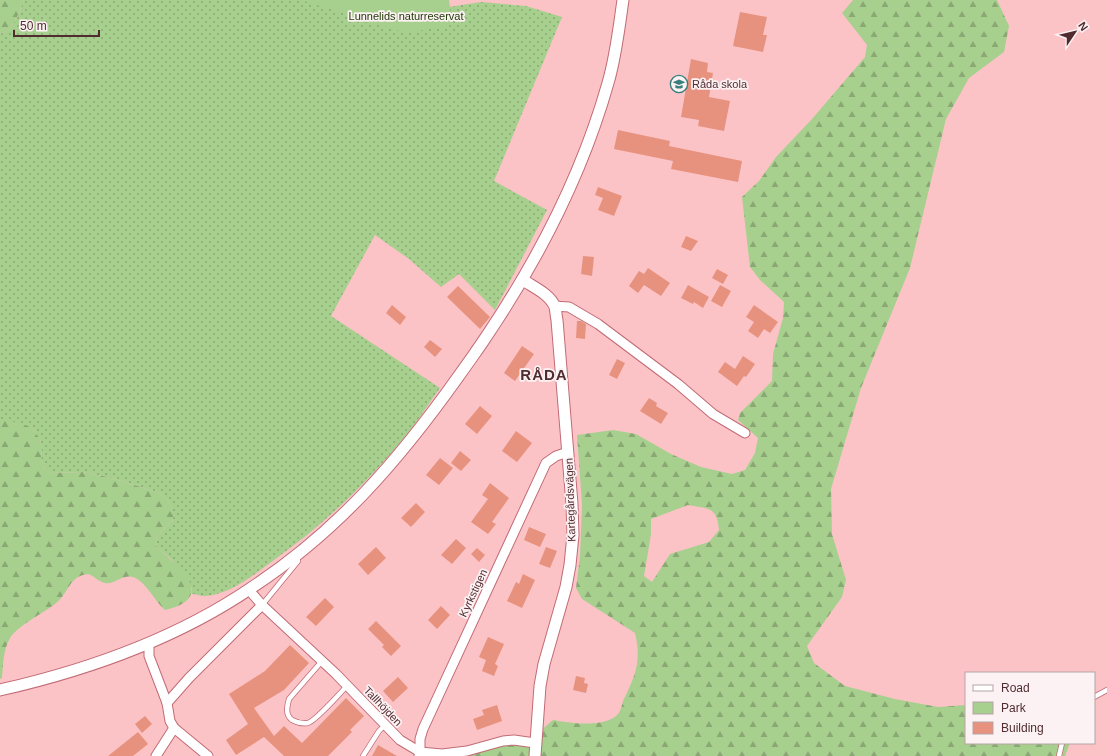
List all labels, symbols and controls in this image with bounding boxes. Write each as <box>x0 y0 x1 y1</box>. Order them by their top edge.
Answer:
park label: Lunnelids naturreservat <box>349 10 463 22</box>
scale bar <box>14 12 99 38</box>
north arrow <box>1055 12 1095 52</box>
text: 50 m <box>20 19 47 33</box>
text: N <box>1076 20 1090 33</box>
school or university icon: Råda skola <box>669 74 689 94</box>
place label: Råda skola <box>692 78 748 90</box>
district label: RÅDA <box>520 366 568 383</box>
street label: Kartegårdsvägen <box>563 458 577 542</box>
street label: Kyrkstigen <box>457 567 489 619</box>
legend <box>965 672 1095 744</box>
text: Road <box>1001 681 1030 695</box>
street label: Tallhöjden <box>361 684 405 728</box>
text: Park <box>1001 701 1027 715</box>
text: Building <box>1001 721 1044 735</box>

